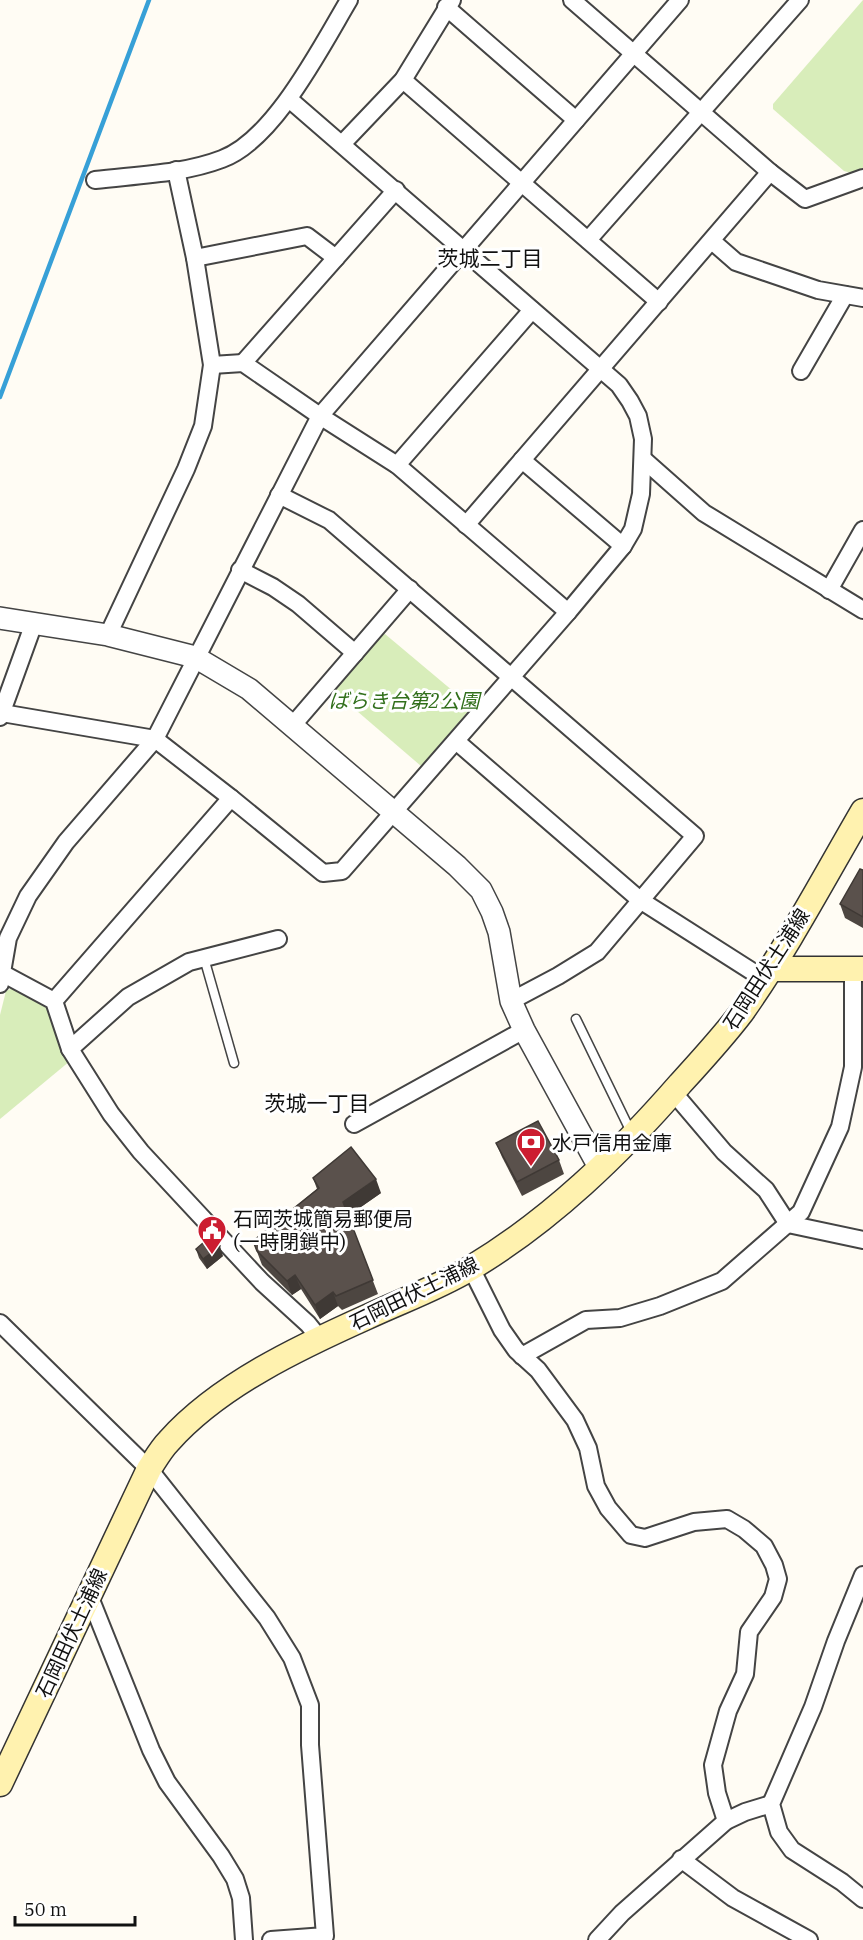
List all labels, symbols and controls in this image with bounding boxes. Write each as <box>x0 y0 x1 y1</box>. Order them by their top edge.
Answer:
district label: 茨城二丁目 <box>438 244 543 272</box>
park label: ばらき台第2公園 <box>329 687 482 714</box>
street label: 石岡田伏土浦線 <box>717 903 815 1035</box>
district label: 茨城一丁目 <box>265 1089 370 1117</box>
bank icon: 水戸信用金庫 <box>515 1126 547 1168</box>
place label: 水戸信用金庫 <box>552 1129 672 1156</box>
place label: 石岡茨城簡易郵便局 (一時閉鎖中) <box>233 1205 413 1255</box>
public building icon: 石岡茨城簡易郵便局 (一時閉鎖中) <box>196 1214 228 1256</box>
street label: 石岡田伏土浦線 <box>345 1250 483 1336</box>
street label: 石岡田伏土浦線 <box>29 1564 113 1702</box>
scale bar <box>15 1889 135 1927</box>
text: 50 m <box>24 1898 67 1921</box>

